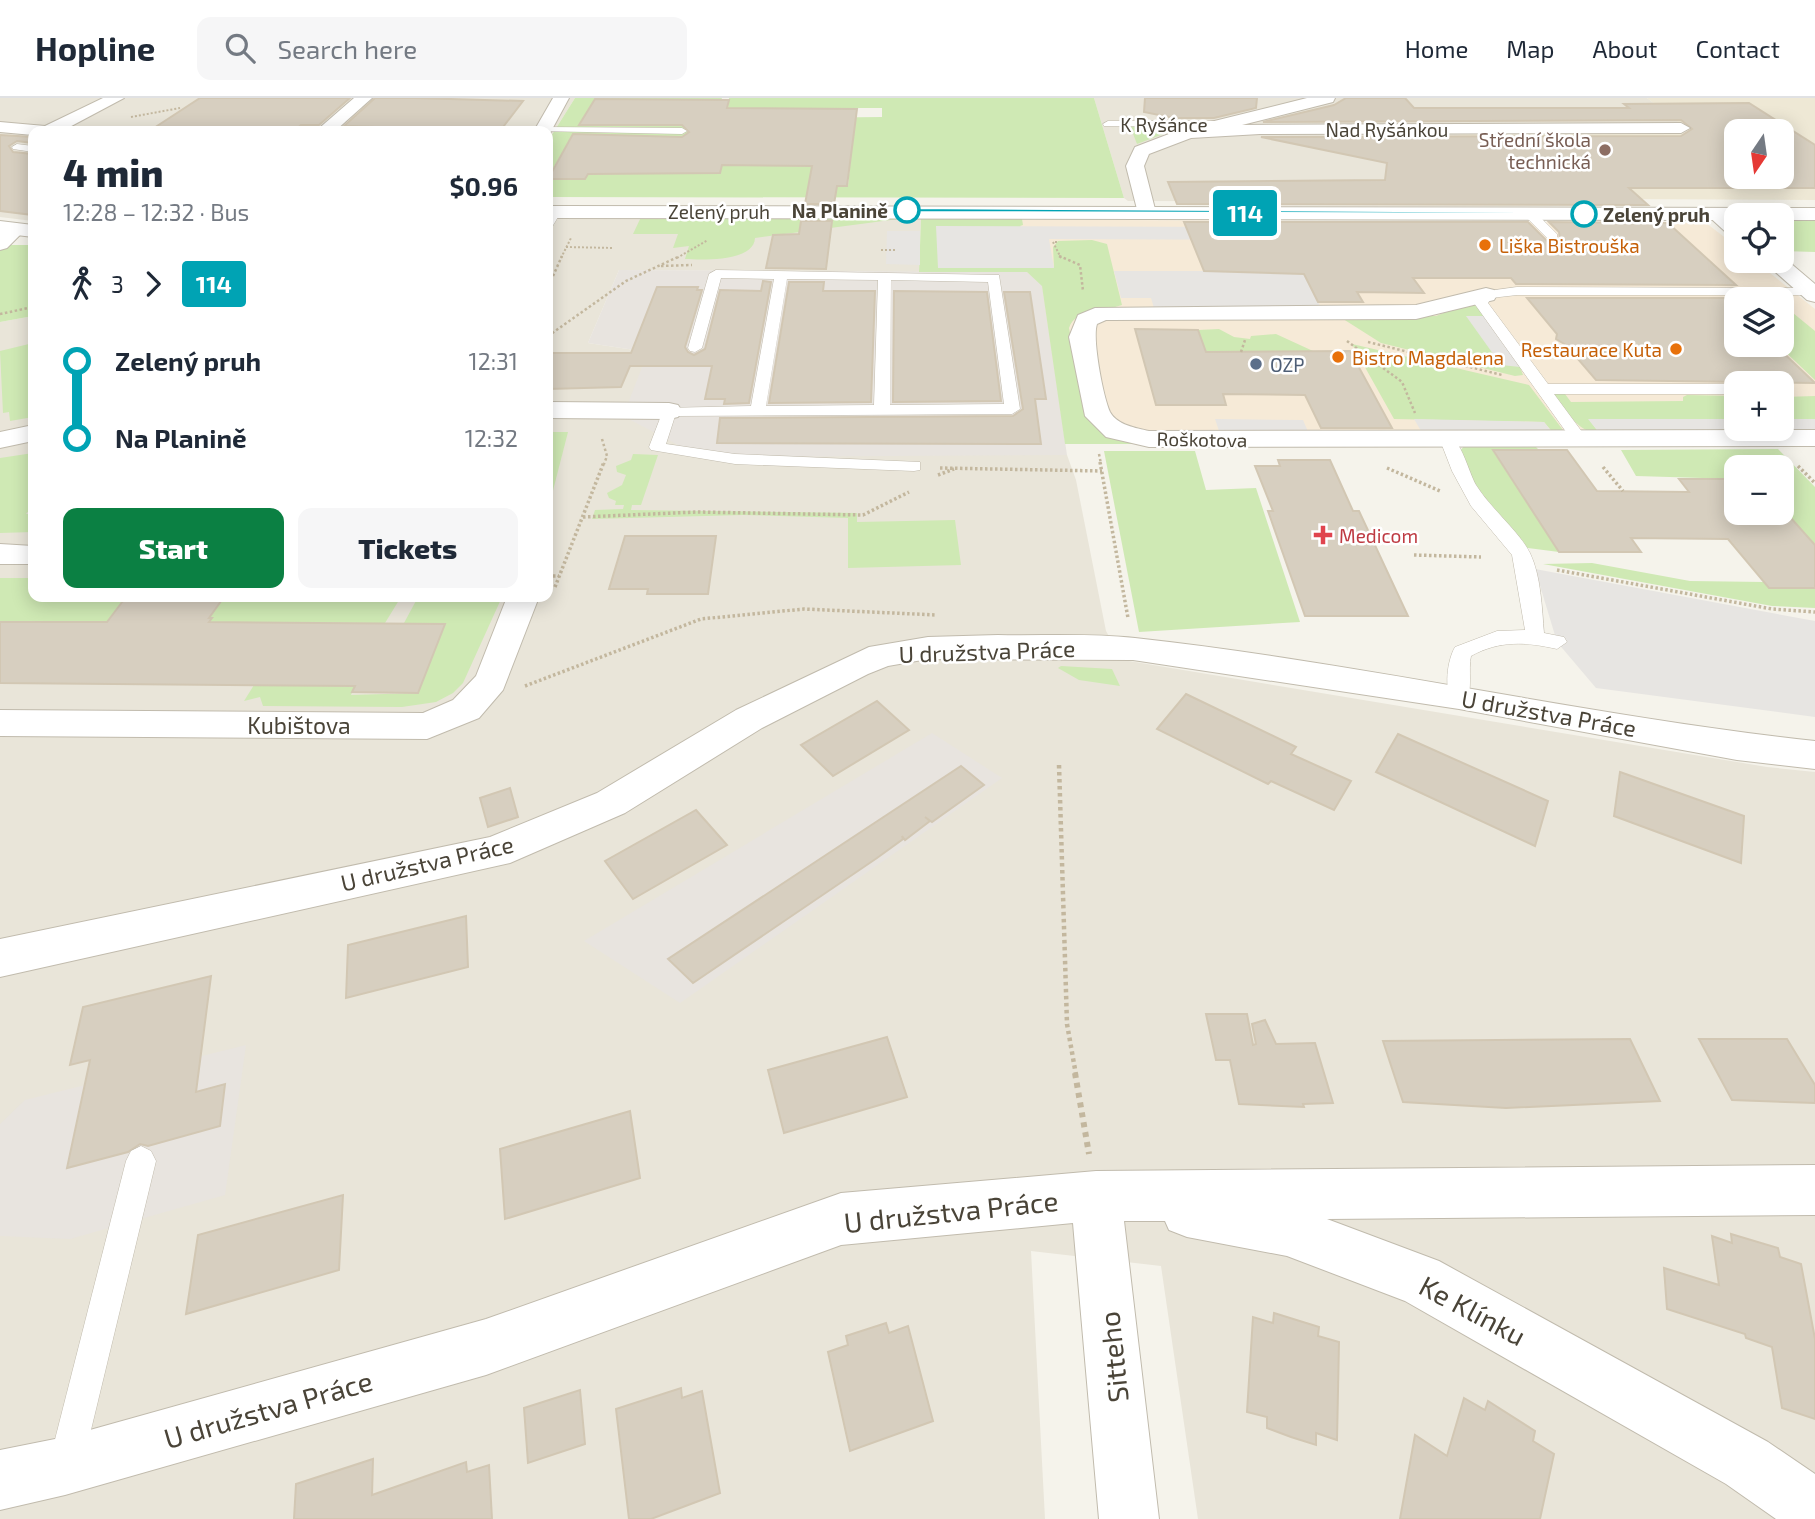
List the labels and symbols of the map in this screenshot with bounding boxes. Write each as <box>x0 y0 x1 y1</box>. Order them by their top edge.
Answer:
street label: K Ryšánce <box>1120 113 1208 136</box>
street label: Nad Ryšánkou <box>1326 118 1448 141</box>
north arrow <box>1724 119 1794 189</box>
place label: Střední škola technická <box>1479 128 1591 173</box>
marker: Střední škola technická <box>1597 142 1613 158</box>
line badge: 114 <box>1205 190 1285 236</box>
marker: Na Planině <box>894 197 920 223</box>
place label: Na Planině <box>792 199 888 222</box>
street label: Zelený pruh <box>668 200 770 223</box>
marker: Zelený pruh <box>1571 201 1597 227</box>
place label: Zelený pruh <box>1603 203 1710 227</box>
place label: Liška Bistrouška <box>1499 234 1640 257</box>
marker: Liška Bistrouška <box>1477 237 1493 253</box>
place label: Restaurace Kuta <box>1521 338 1662 361</box>
marker: Restaurace Kuta <box>1668 341 1684 357</box>
place label: Bistro Magdalena <box>1352 346 1504 369</box>
marker: Bistro Magdalena <box>1330 349 1346 365</box>
place label: OZP <box>1270 353 1305 376</box>
marker: OZP <box>1248 356 1264 372</box>
street label: Roškotova <box>1157 427 1247 451</box>
place label: Medicom <box>1339 524 1418 547</box>
marker: Medicom <box>1313 525 1333 545</box>
street label: U družstva Práce <box>898 634 1076 668</box>
street label: U družstva Práce <box>1460 684 1638 742</box>
street label: Kubištova <box>247 711 351 739</box>
street label: U družstva Práce <box>338 829 516 897</box>
street label: U družstva Práce <box>842 1183 1060 1239</box>
street label: Ke Klínku <box>1414 1268 1532 1352</box>
street label: Sitteho <box>1091 1310 1135 1404</box>
street label: U družstva Práce <box>160 1363 376 1455</box>

